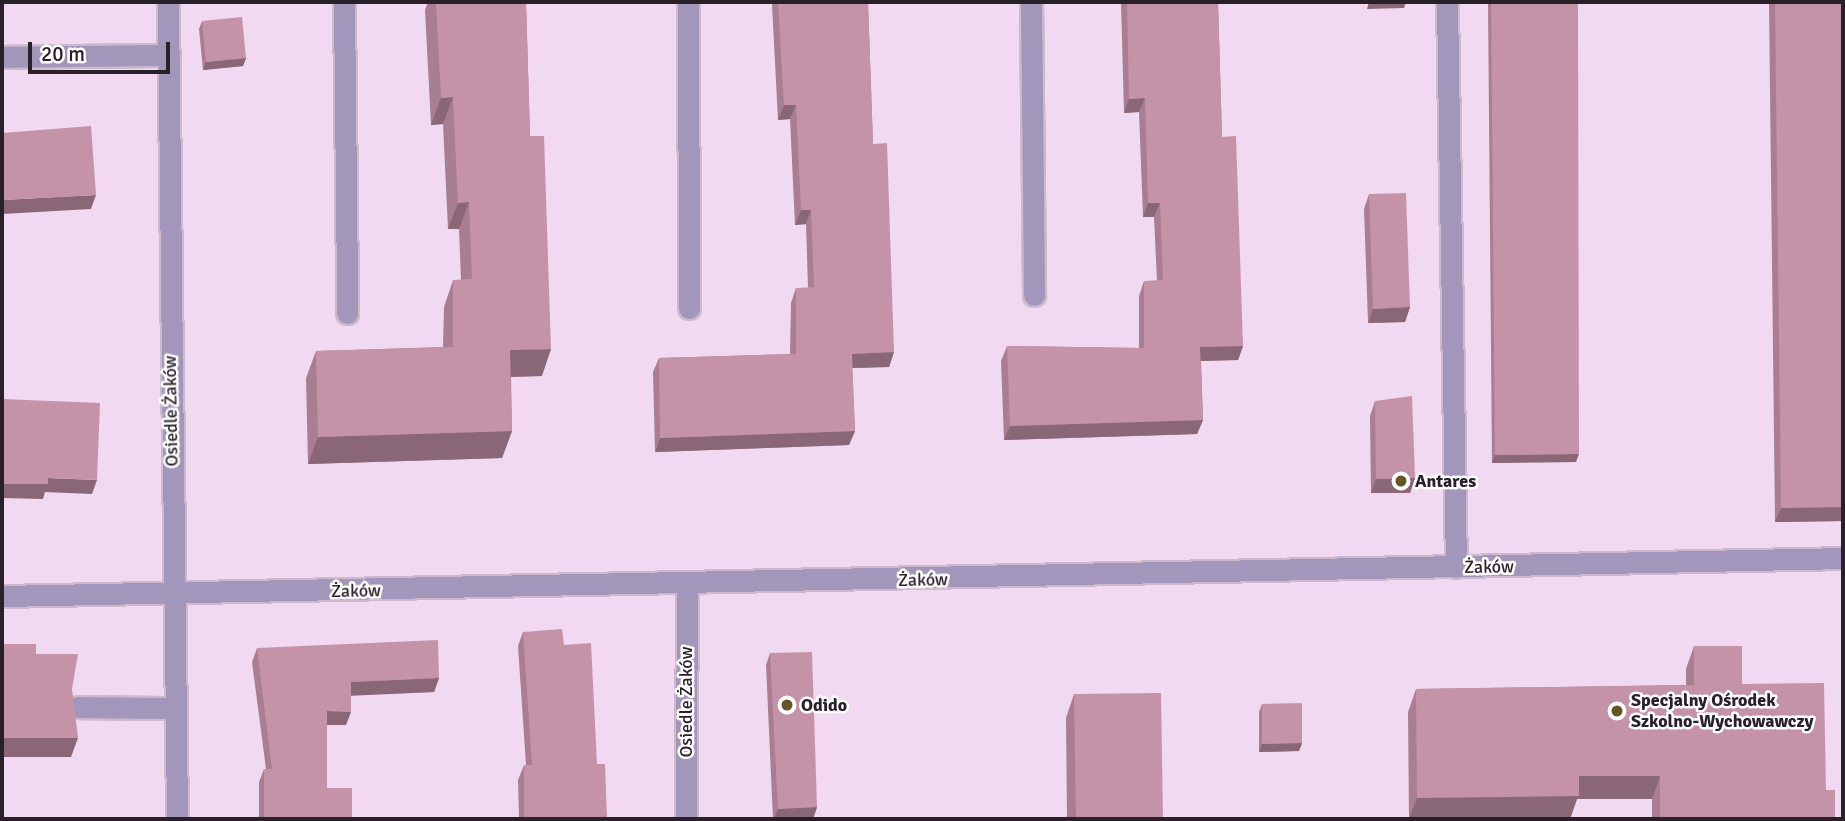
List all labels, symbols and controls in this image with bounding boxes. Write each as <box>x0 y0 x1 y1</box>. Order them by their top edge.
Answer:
scale bar <box>32 28 173 72</box>
text: 20 m <box>41 41 85 67</box>
street label: Osiedle Żaków <box>159 355 183 467</box>
place label: Antares <box>1415 470 1476 492</box>
marker: Antares <box>1393 473 1409 489</box>
street label: Żaków <box>1464 556 1514 578</box>
street label: Żaków <box>898 569 948 591</box>
street label: Żaków <box>331 580 381 602</box>
street label: Osiedle Żaków <box>675 646 697 758</box>
place label: Specjalny Ośrodek Szkolno-Wychowawczy <box>1631 690 1813 732</box>
place label: Odido <box>801 694 847 716</box>
marker: Odido <box>779 697 795 713</box>
marker: Specjalny Ośrodek Szkolno-Wychowawczy <box>1609 703 1625 719</box>

